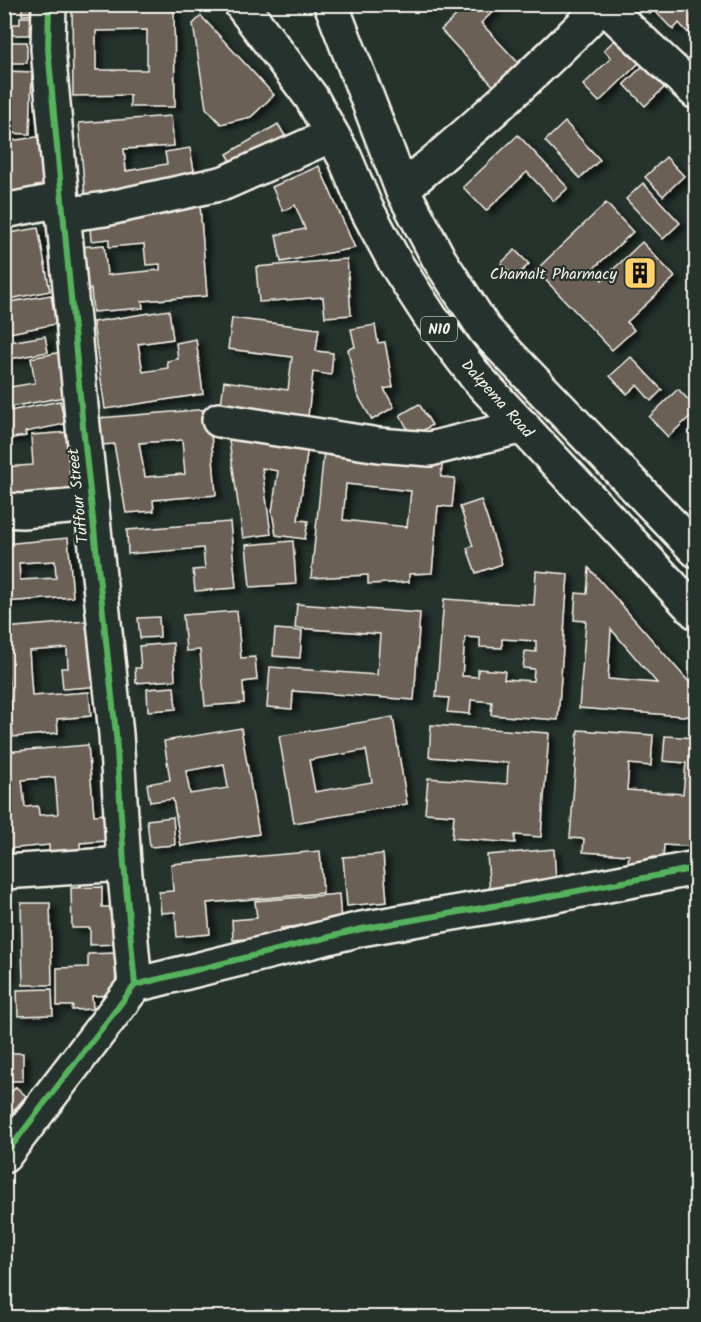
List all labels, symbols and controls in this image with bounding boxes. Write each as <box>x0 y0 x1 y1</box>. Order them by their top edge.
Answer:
building icon: Chamalt Pharmacy <box>622 255 658 291</box>
place label: Chamalt Pharmacy <box>490 262 617 287</box>
road number: N10 <box>421 317 457 341</box>
street label: Dakpema Road <box>455 354 540 445</box>
street label: Tuffour Street <box>61 446 96 545</box>

